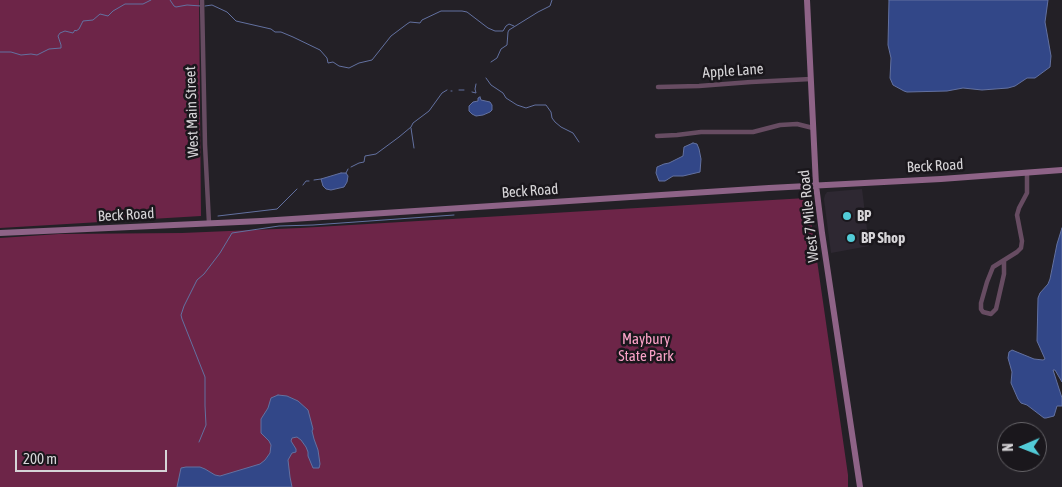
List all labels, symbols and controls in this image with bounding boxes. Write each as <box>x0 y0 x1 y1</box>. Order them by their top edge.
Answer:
street label: Apple Lane <box>702 60 764 82</box>
street label: West Main Street <box>181 66 203 158</box>
street label: Beck Road <box>906 156 964 176</box>
street label: West 7 Mile Road <box>795 169 823 263</box>
street label: Beck Road <box>501 180 559 202</box>
street label: Beck Road <box>97 205 155 225</box>
place label: BP <box>857 207 871 225</box>
marker: BP <box>841 210 853 222</box>
place label: BP Shop <box>861 229 905 247</box>
marker: BP Shop <box>845 232 857 244</box>
park label: Maybury State Park <box>618 330 674 365</box>
north arrow <box>997 422 1047 472</box>
scale bar <box>18 440 170 472</box>
text: N <box>1000 443 1016 452</box>
text: 200 m <box>23 450 57 467</box>

